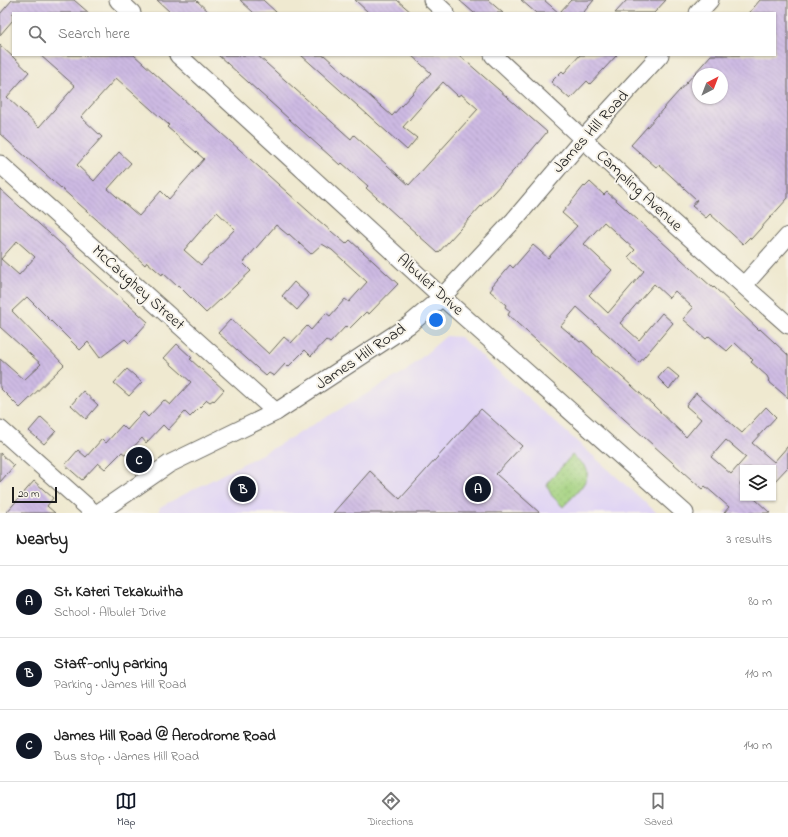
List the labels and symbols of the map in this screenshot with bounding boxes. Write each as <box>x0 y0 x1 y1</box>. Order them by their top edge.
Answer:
north arrow <box>692 68 728 104</box>
street label: James Hill Road <box>547 85 635 179</box>
street label: Campling Avenue <box>590 145 688 238</box>
street label: McCaughey Street <box>86 240 190 337</box>
street label: Albulet Drive <box>391 248 469 322</box>
your location <box>426 310 446 330</box>
street label: James Hill Road <box>311 318 411 396</box>
pin: C <box>126 445 152 475</box>
pin: B <box>230 474 256 504</box>
pin: A <box>465 474 491 504</box>
scale bar <box>12 485 57 504</box>

